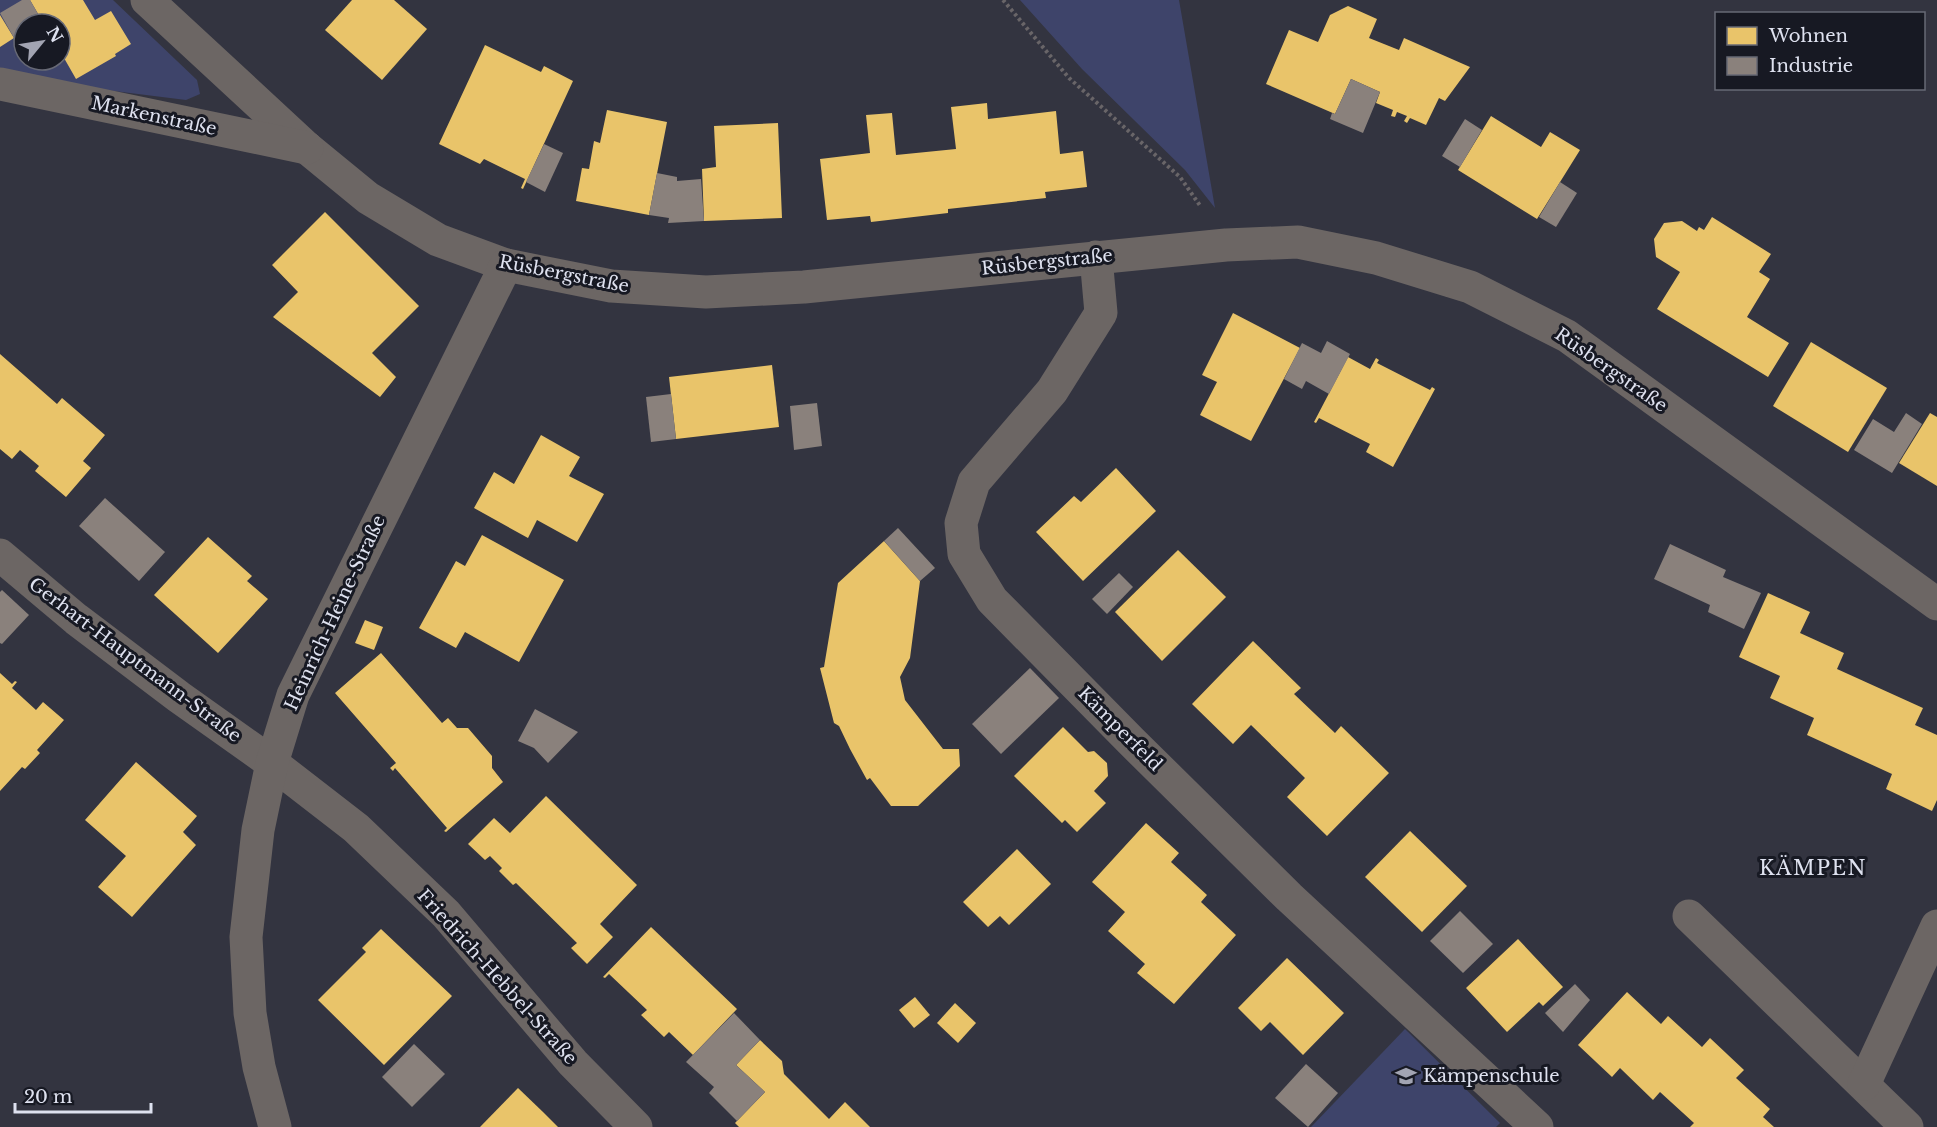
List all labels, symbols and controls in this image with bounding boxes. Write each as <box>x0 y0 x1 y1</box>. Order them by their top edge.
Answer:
north arrow <box>12 12 72 72</box>
legend <box>1715 12 1925 90</box>
text: N <box>43 23 67 46</box>
text: Wohnen <box>1768 25 1848 47</box>
text: Industrie <box>1769 55 1853 77</box>
street label: Markenstraße <box>89 92 219 140</box>
street label: Rüsbergstraße <box>980 244 1114 280</box>
street label: Rüsbergstraße <box>497 251 631 297</box>
street label: Rüsbergstraße <box>1551 323 1671 417</box>
street label: Heinrich-Heine-Straße <box>280 512 390 714</box>
street label: Gerhart-Hauptmann-Straße <box>25 573 245 747</box>
street label: Kämperfeld <box>1073 682 1167 776</box>
district label: KÄMPEN <box>1759 855 1867 880</box>
street label: Friedrich-Hebbel-Straße <box>413 885 581 1069</box>
school or university icon: Kämpenschule <box>1394 1064 1418 1088</box>
place label: Kämpenschule <box>1423 1065 1560 1087</box>
scale bar <box>15 1076 152 1114</box>
text: 20 m <box>24 1086 72 1108</box>

